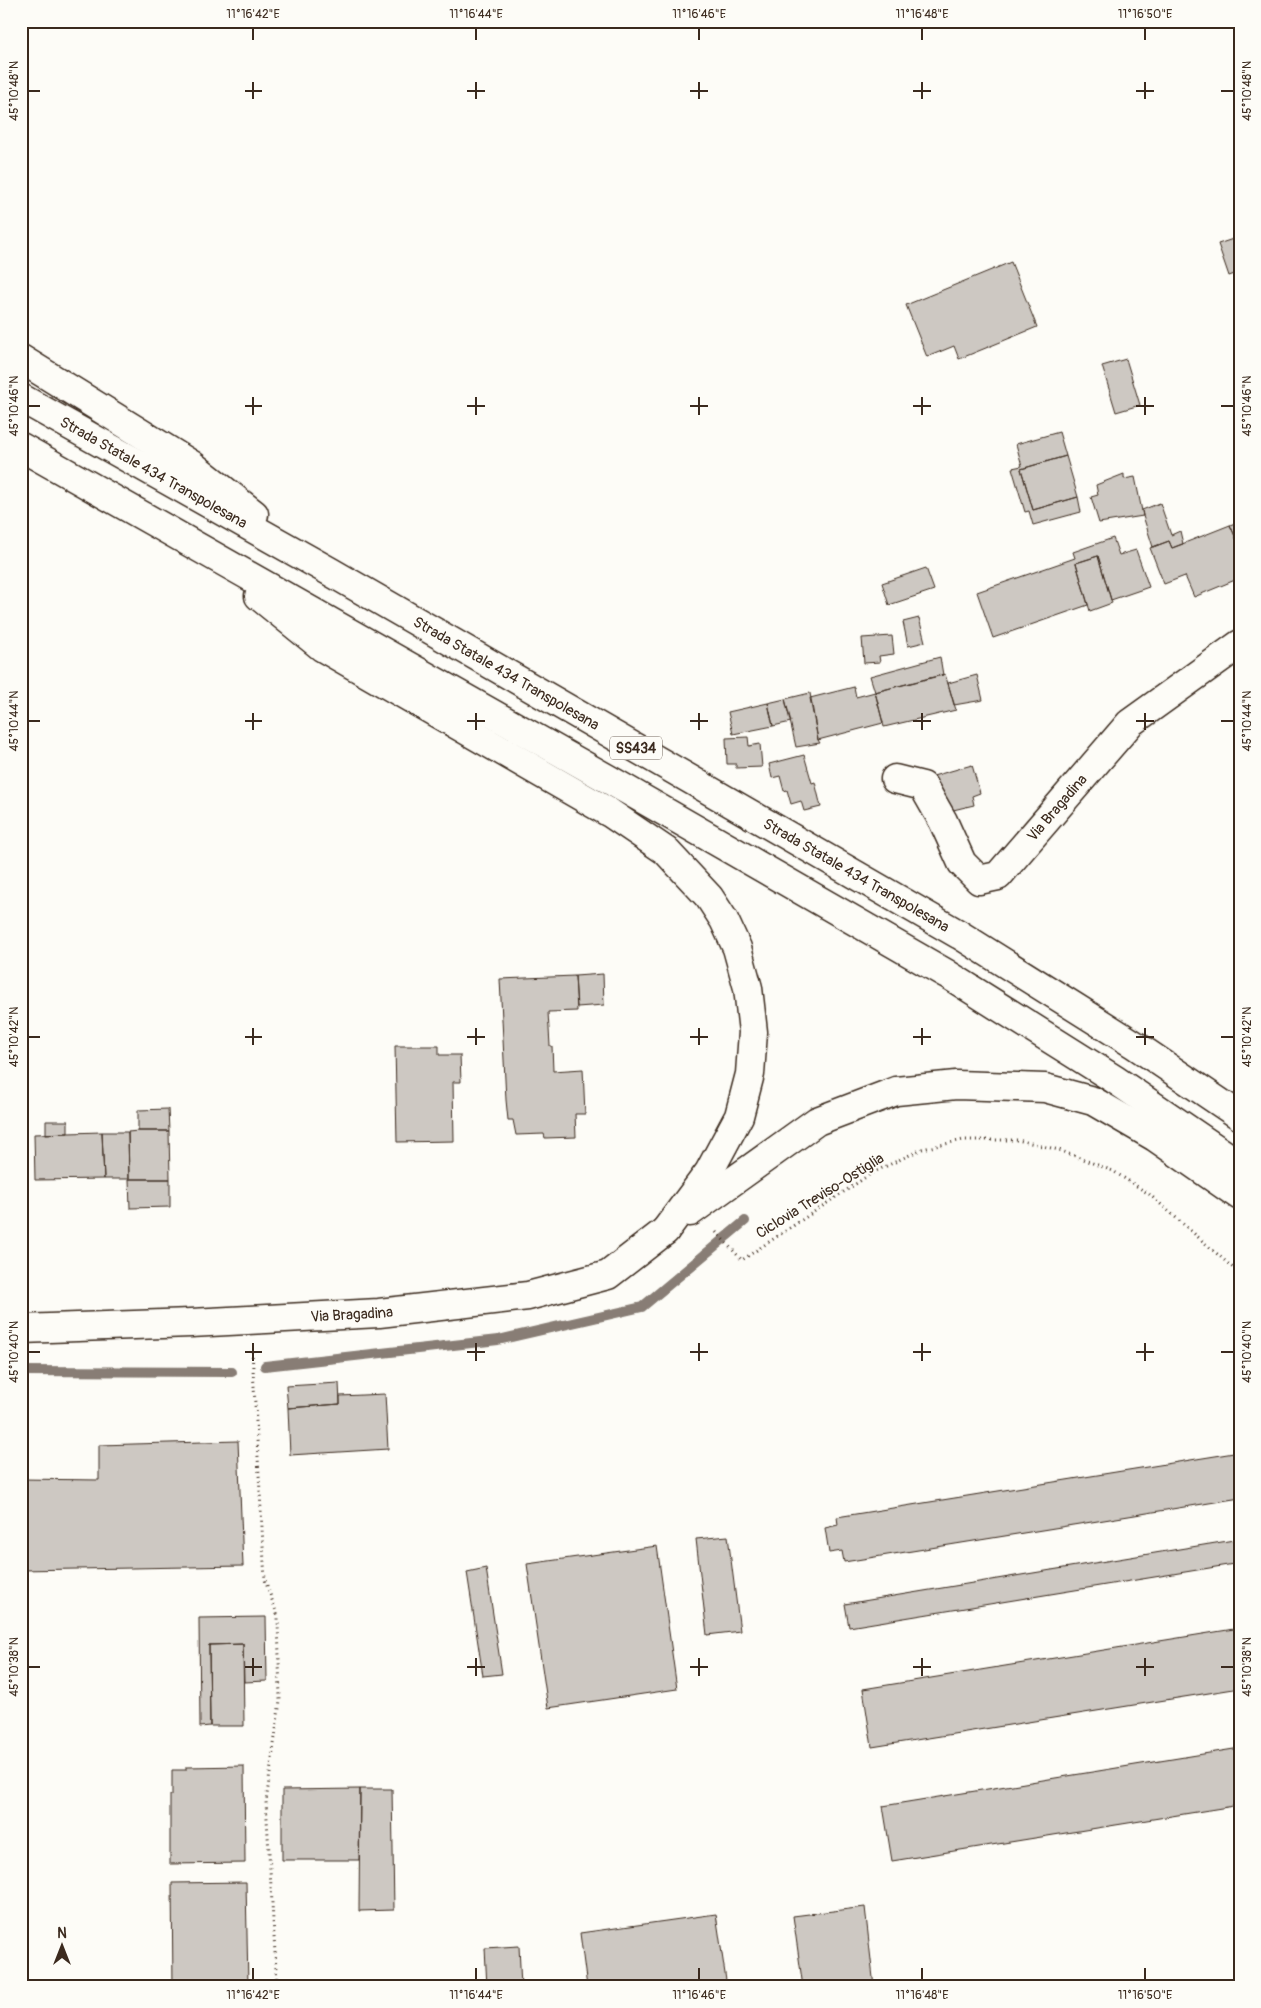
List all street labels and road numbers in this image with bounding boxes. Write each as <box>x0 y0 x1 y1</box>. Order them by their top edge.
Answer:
street label: Strada Statale 434 Transpolesana <box>56 412 251 533</box>
street label: Strada Statale 434 Transpolesana <box>410 612 603 735</box>
road number: SS434 <box>610 736 662 760</box>
street label: Via Bragadina <box>1023 770 1091 845</box>
street label: Strada Statale 434 Transpolesana <box>760 814 953 936</box>
street label: Ciclovia Treviso-Ostiglia <box>752 1149 888 1243</box>
street label: Via Bragadina <box>310 1302 394 1326</box>

